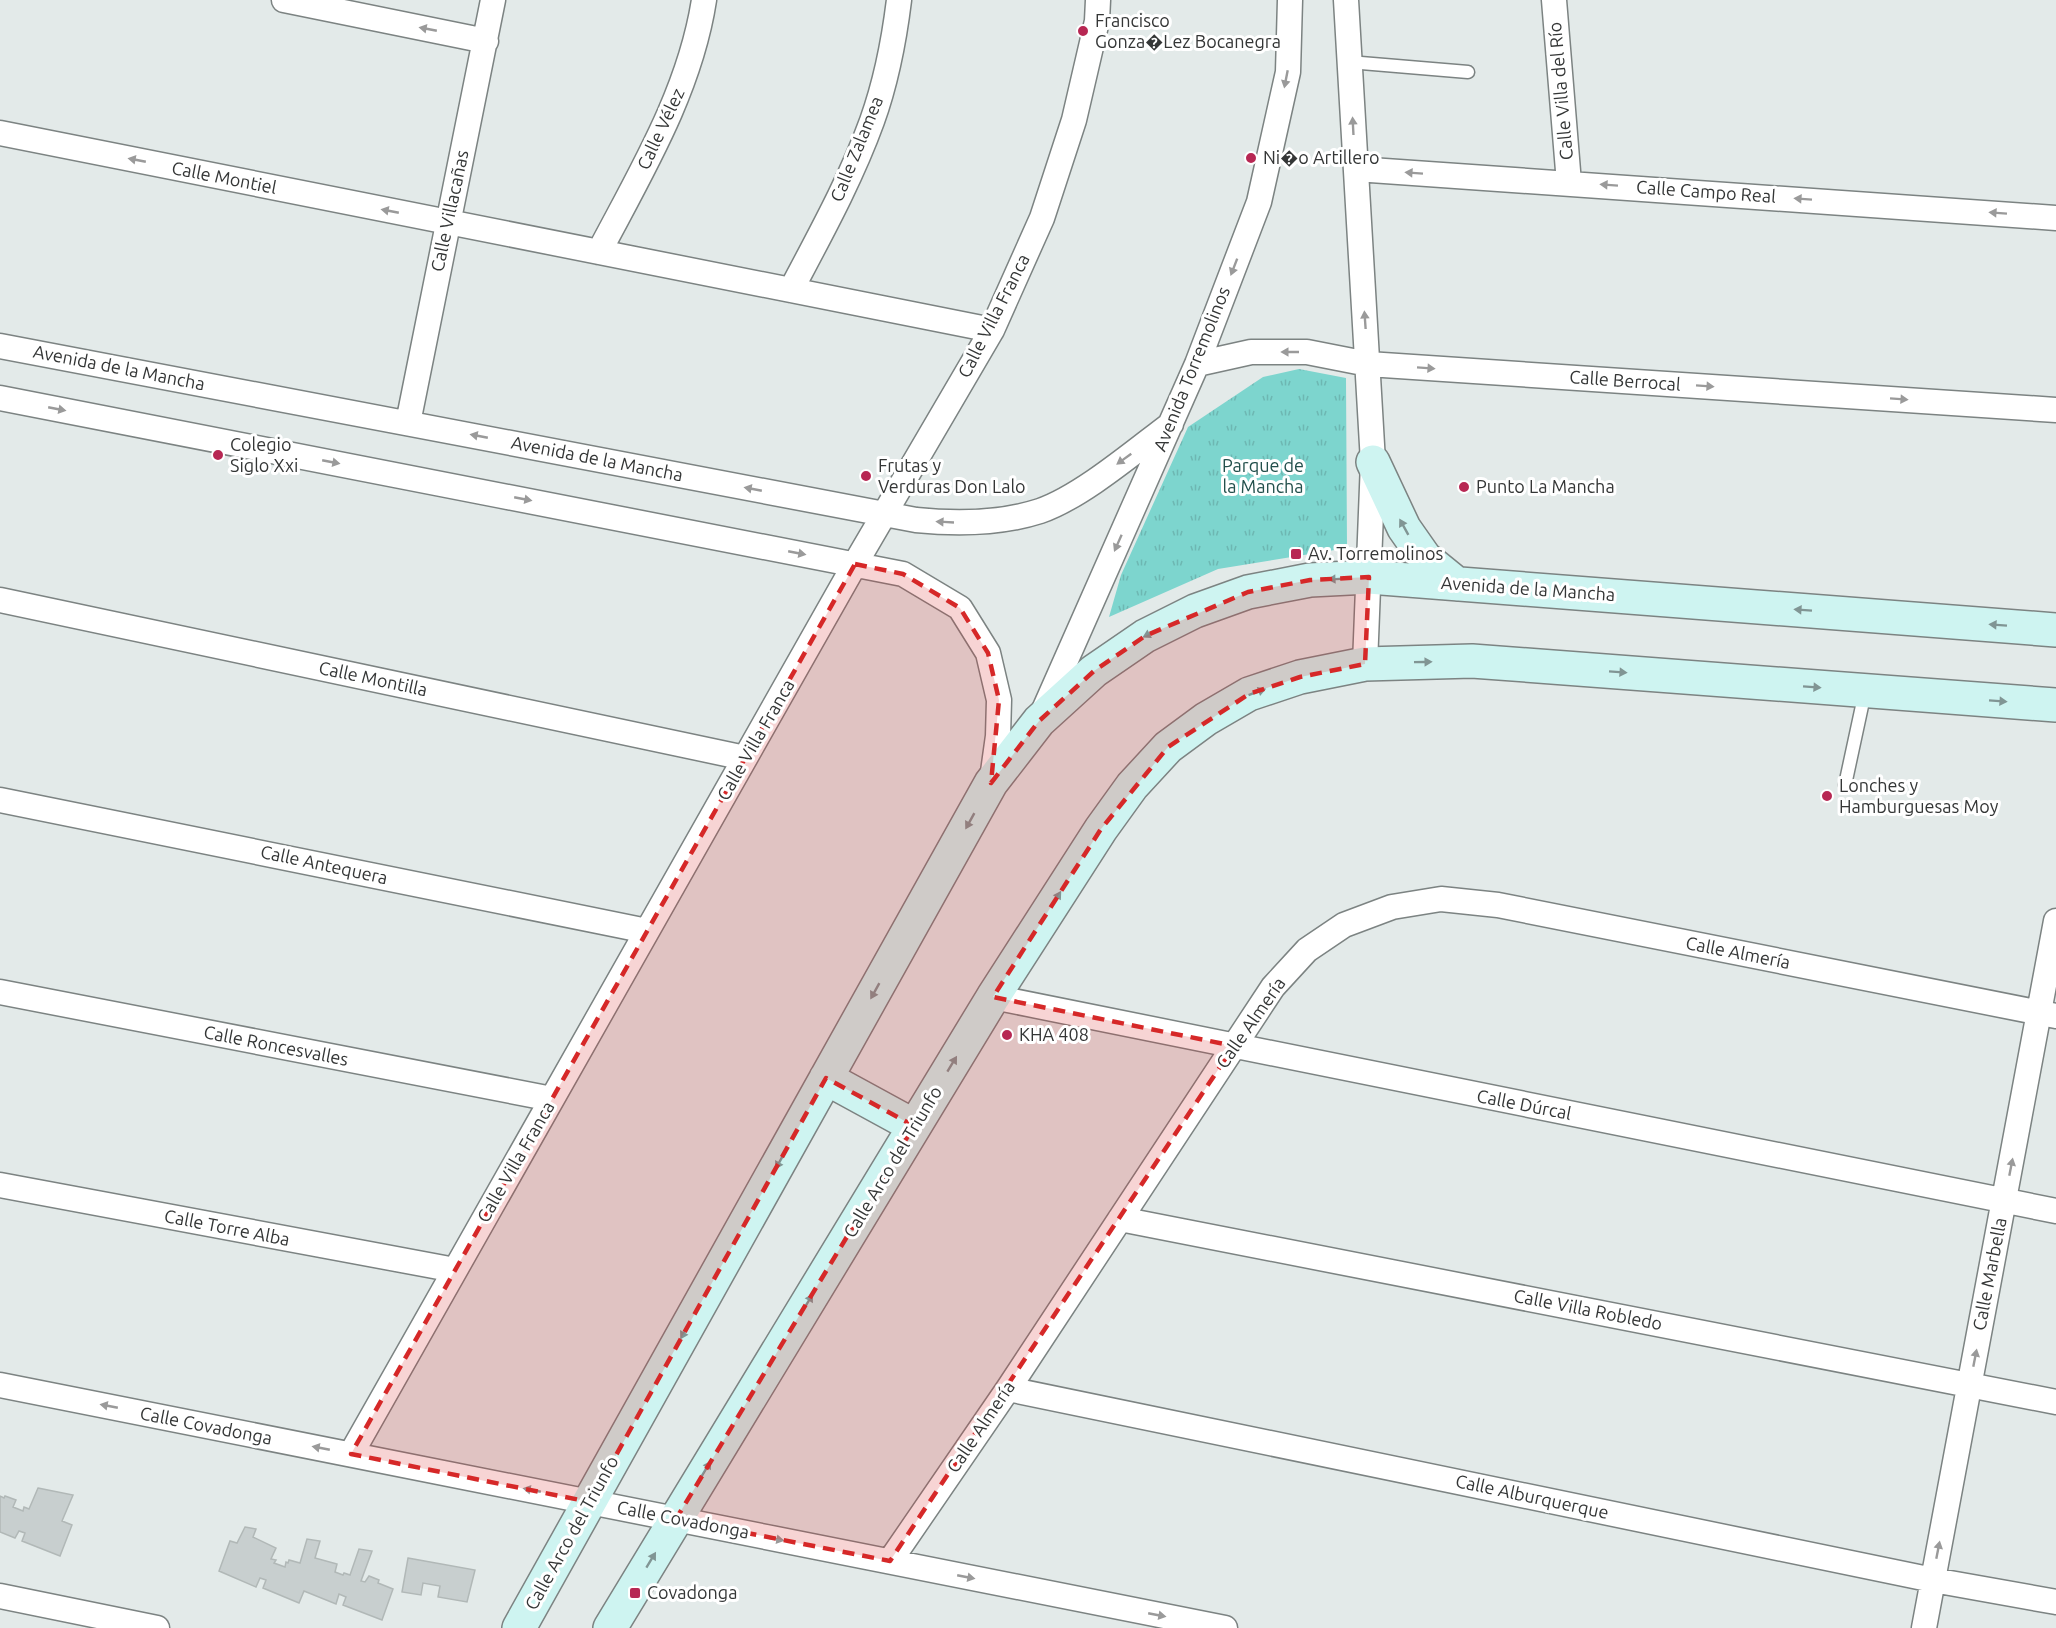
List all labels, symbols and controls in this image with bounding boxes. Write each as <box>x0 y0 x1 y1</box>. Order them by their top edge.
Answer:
place label: Francisco Gonza�Lez Bocanegra <box>1095 10 1281 51</box>
street label: Calle Villa del Río <box>1544 21 1576 161</box>
one-way arrow <box>418 24 437 33</box>
marker: Francisco Gonza�Lez Bocanegra <box>1076 24 1090 38</box>
one-way arrow <box>1281 70 1290 89</box>
street label: Calle Vélez <box>633 85 688 172</box>
street label: Calle Zalamea <box>826 93 886 204</box>
one-way arrow <box>1348 116 1358 135</box>
place label: Ni�o Artillero <box>1263 147 1380 167</box>
street label: Calle Villacañas <box>426 148 472 273</box>
marker: Ni�o Artillero <box>1244 151 1258 165</box>
one-way arrow <box>127 155 146 164</box>
street label: Calle Montiel <box>170 157 279 197</box>
one-way arrow <box>1405 168 1424 177</box>
street label: Calle Campo Real <box>1636 176 1777 206</box>
one-way arrow <box>1599 181 1618 190</box>
one-way arrow <box>1794 195 1813 204</box>
one-way arrow <box>380 206 399 215</box>
one-way arrow <box>1988 209 2007 218</box>
street label: Calle Villa Franca <box>953 250 1033 381</box>
one-way arrow <box>1229 258 1239 276</box>
street label: Avenida Torremolinos <box>1149 283 1233 454</box>
one-way arrow <box>1361 311 1370 330</box>
street label: Avenida de la Mancha <box>32 341 207 393</box>
one-way arrow <box>1280 347 1299 357</box>
one-way arrow <box>1417 363 1436 372</box>
street label: Calle Berrocal <box>1569 366 1682 394</box>
one-way arrow <box>1695 382 1714 391</box>
one-way arrow <box>1890 395 1909 404</box>
one-way arrow <box>48 405 67 414</box>
one-way arrow <box>469 431 488 440</box>
street label: Avenida de la Mancha <box>510 432 685 484</box>
place label: Colegio Siglo Xxi <box>230 434 298 475</box>
marker: Colegio Siglo Xxi <box>211 448 225 462</box>
one-way arrow <box>1116 452 1131 464</box>
place label: Frutas y Verduras Don Lalo <box>878 455 1026 496</box>
park label: Parque de la Mancha <box>1222 455 1304 496</box>
one-way arrow <box>322 458 341 467</box>
marker: Frutas y Verduras Don Lalo <box>859 469 873 483</box>
place label: Punto La Mancha <box>1476 476 1615 496</box>
marker: Punto La Mancha <box>1457 480 1471 494</box>
one-way arrow <box>743 484 762 493</box>
one-way arrow <box>513 495 532 504</box>
one-way arrow <box>935 518 954 527</box>
one-way arrow <box>1399 518 1409 535</box>
one-way arrow <box>1113 535 1123 553</box>
place label: Av. Torremolinos <box>1308 543 1443 563</box>
marker: Av. Torremolinos <box>1289 547 1303 561</box>
one-way arrow <box>787 549 806 558</box>
street label: Avenida de la Mancha <box>1440 572 1616 604</box>
one-way arrow <box>1327 574 1346 583</box>
one-way arrow <box>1794 606 1813 615</box>
one-way arrow <box>1988 621 2007 630</box>
one-way arrow <box>1142 628 1159 638</box>
street label: Calle Montilla <box>317 657 429 699</box>
one-way arrow <box>1414 657 1433 667</box>
one-way arrow <box>1608 667 1627 677</box>
street label: Calle Villa Franca <box>712 676 798 803</box>
one-way arrow <box>1803 682 1822 691</box>
one-way arrow <box>1248 686 1266 696</box>
one-way arrow <box>1989 696 2008 705</box>
place label: Lonches y Hamburguesas Moy <box>1839 775 1999 816</box>
marker: Lonches y Hamburguesas Moy <box>1820 789 1834 803</box>
one-way arrow <box>965 813 975 830</box>
street label: Calle Antequera <box>259 841 390 887</box>
one-way arrow <box>1051 891 1062 907</box>
street label: Calle Almería <box>1684 932 1792 972</box>
street label: Calle Almería <box>1212 973 1289 1072</box>
one-way arrow <box>870 983 880 1000</box>
street label: Calle Roncesvalles <box>202 1021 350 1069</box>
place label: KHA 408 <box>1019 1024 1089 1044</box>
marker: KHA 408 <box>1000 1028 1014 1042</box>
one-way arrow <box>947 1056 958 1072</box>
street label: Calle Arco del Triunfo <box>839 1082 945 1241</box>
street label: Calle Dúrcal <box>1475 1085 1573 1123</box>
street label: Calle Villa Franca <box>472 1098 558 1225</box>
one-way arrow <box>774 1153 785 1169</box>
one-way arrow <box>2007 1157 2016 1176</box>
street label: Calle Torre Alba <box>163 1205 292 1249</box>
street label: Calle Marbella <box>1968 1216 2010 1332</box>
street label: Calle Villa Robledo <box>1512 1285 1664 1333</box>
one-way arrow <box>802 1294 813 1310</box>
one-way arrow <box>680 1323 690 1340</box>
one-way arrow <box>1970 1349 1979 1368</box>
street label: Calle Almería <box>942 1377 1018 1476</box>
one-way arrow <box>99 1401 118 1410</box>
street label: Calle Covadonga <box>138 1402 274 1448</box>
one-way arrow <box>311 1443 330 1452</box>
street label: Calle Arco del Triunfo <box>520 1452 622 1613</box>
one-way arrow <box>701 1461 712 1477</box>
street label: Calle Alburquerque <box>1454 1470 1611 1522</box>
one-way arrow <box>523 1485 542 1495</box>
street label: Calle Covadonga <box>615 1496 751 1542</box>
one-way arrow <box>765 1535 784 1544</box>
one-way arrow <box>1934 1540 1943 1559</box>
one-way arrow <box>646 1552 657 1568</box>
one-way arrow <box>957 1572 975 1582</box>
place label: Covadonga <box>647 1582 737 1602</box>
marker: Covadonga <box>628 1586 642 1600</box>
one-way arrow <box>1148 1610 1167 1620</box>

